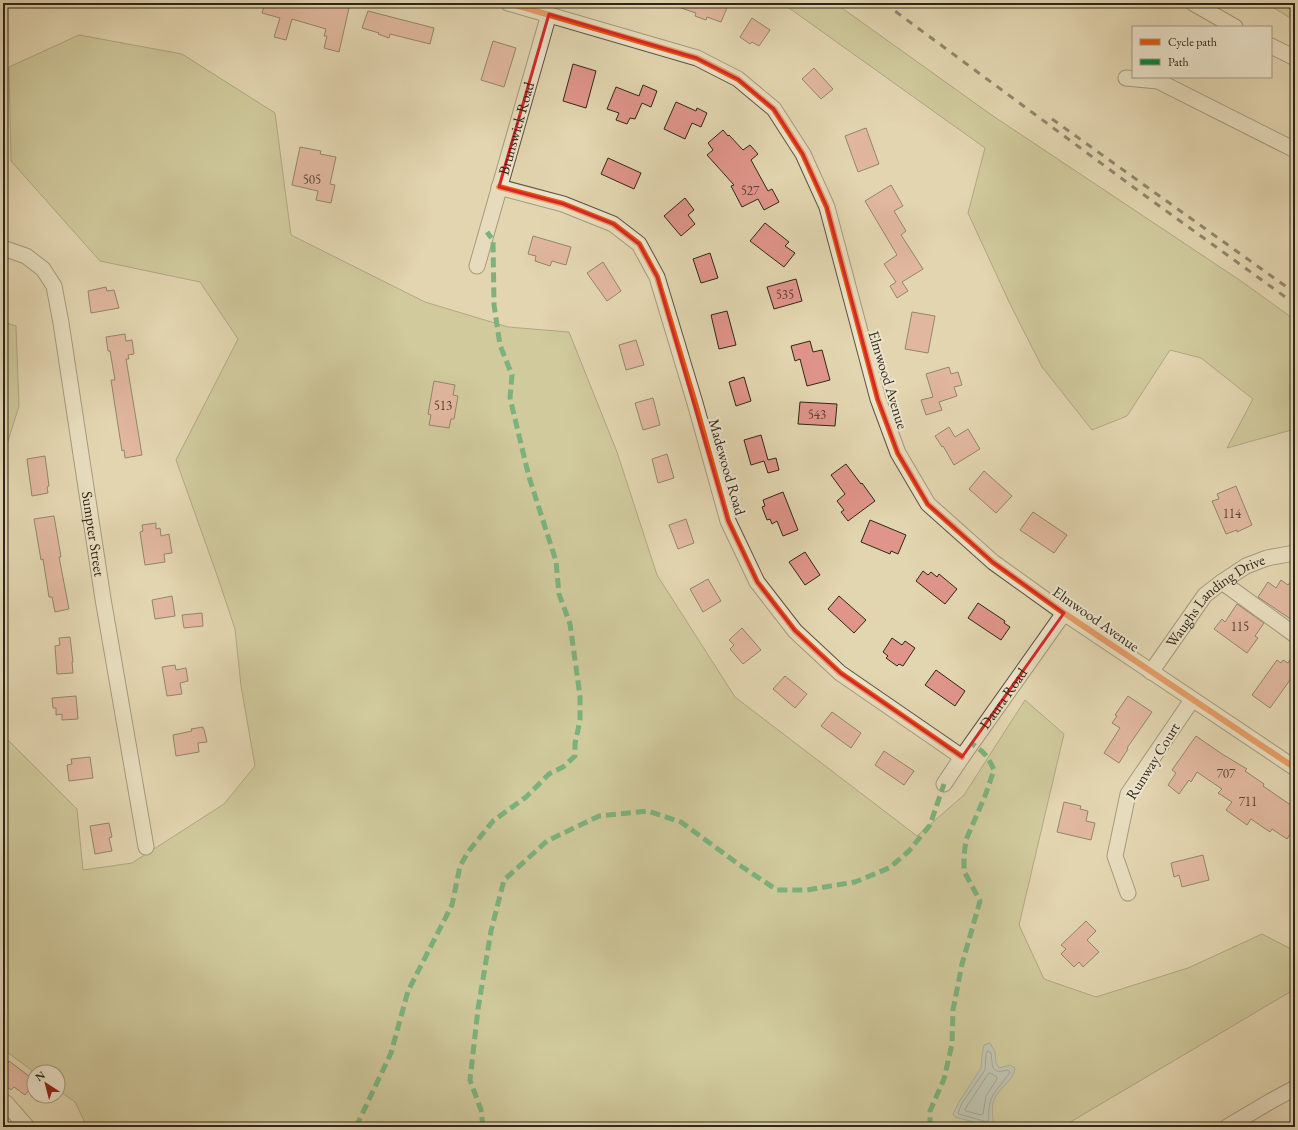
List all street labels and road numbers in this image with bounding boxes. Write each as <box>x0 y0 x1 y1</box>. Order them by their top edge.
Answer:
street label: Brunswick Road <box>493 79 538 177</box>
street label: Elmwood Avenue <box>865 328 912 431</box>
street label: Madewood Road <box>705 416 750 518</box>
street label: Sumpter Street <box>78 490 109 578</box>
street label: Waughs Landing Drive <box>1161 550 1268 651</box>
street label: Elmwood Avenue <box>1049 582 1144 656</box>
street label: Daura Road <box>975 664 1031 733</box>
street label: Runway Court <box>1121 718 1184 803</box>

